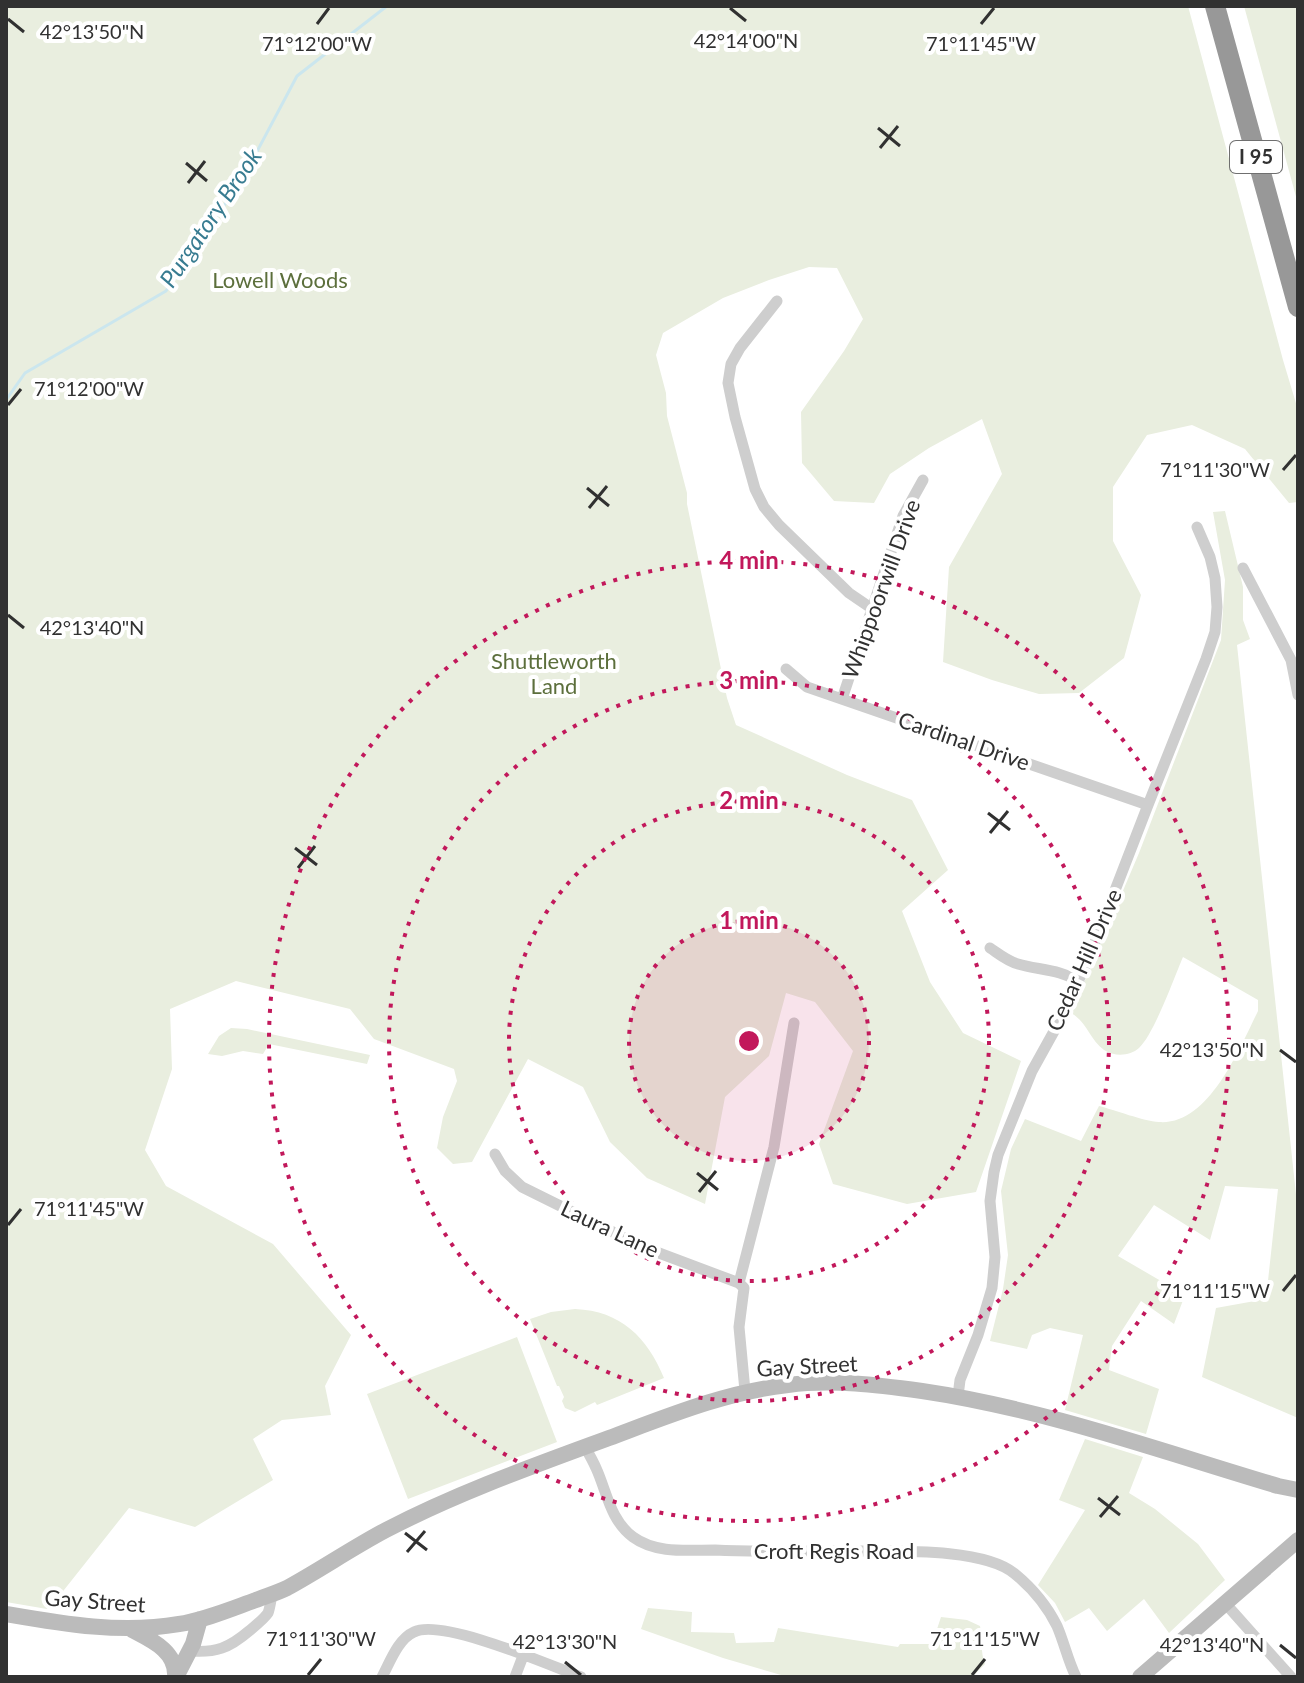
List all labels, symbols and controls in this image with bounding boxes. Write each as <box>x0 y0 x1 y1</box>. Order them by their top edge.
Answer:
text: 42°13'50"N <box>40 19 144 43</box>
text: 42°14'00"N <box>694 28 798 52</box>
text: 71°12'00"W <box>262 31 372 55</box>
text: 71°11'45"W <box>926 31 1036 55</box>
road number: I 95 <box>1230 141 1282 173</box>
water label: Purgatory Brook <box>153 142 267 292</box>
park label: Lowell Woods <box>212 266 348 293</box>
text: 71°12'00"W <box>34 376 144 400</box>
text: 71°11'30"W <box>1160 457 1270 481</box>
street label: Whippoorwill Drive <box>836 495 926 682</box>
text: 4 min <box>719 545 779 574</box>
text: 42°13'40"N <box>40 615 144 639</box>
park label: Shuttleworth Land <box>491 647 617 699</box>
text: 3 min <box>719 665 779 694</box>
street label: Cardinal Drive <box>895 705 1033 776</box>
text: 2 min <box>719 785 779 814</box>
street label: Cedar Hill Drive <box>1040 884 1127 1035</box>
text: 1 min <box>719 905 779 934</box>
centre of rings <box>735 1027 763 1055</box>
text: 42°13'50"N <box>1160 1037 1264 1061</box>
street label: Laura Lane <box>557 1194 664 1263</box>
text: 71°11'45"W <box>34 1196 144 1220</box>
text: 71°11'15"W <box>1160 1278 1270 1302</box>
street label: Gay Street <box>756 1349 858 1382</box>
street label: Croft Regis Road <box>754 1537 914 1564</box>
street label: Gay Street <box>44 1584 146 1617</box>
text: 71°11'30"W <box>266 1626 376 1650</box>
text: 71°11'15"W <box>930 1626 1040 1650</box>
text: 42°13'30"N <box>513 1629 617 1653</box>
text: 42°13'40"N <box>1160 1632 1264 1656</box>

